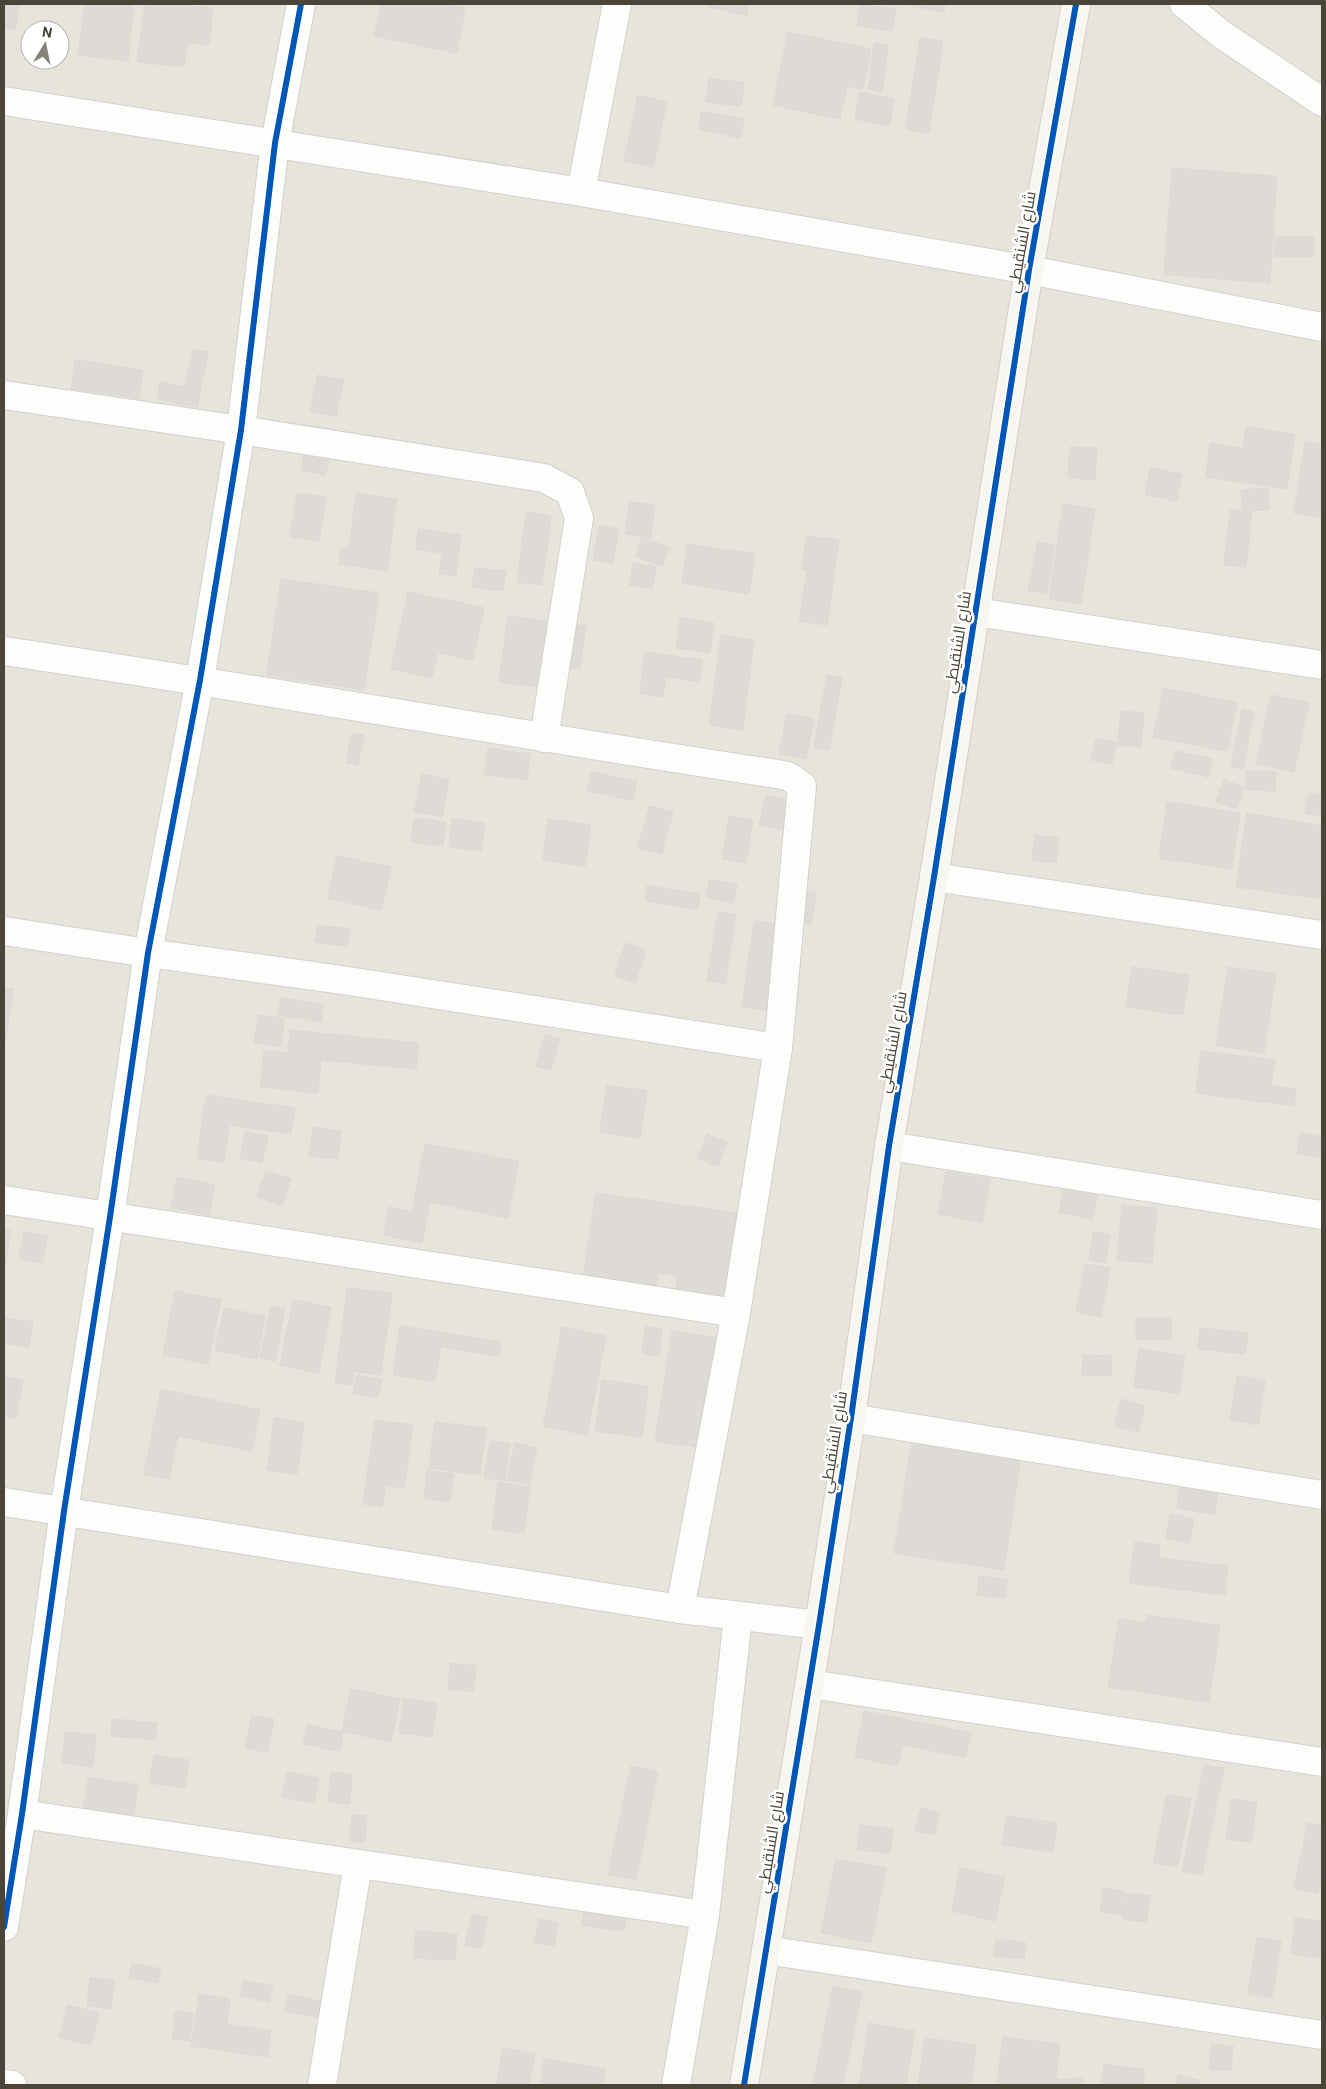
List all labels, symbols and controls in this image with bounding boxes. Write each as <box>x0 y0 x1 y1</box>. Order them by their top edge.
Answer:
north arrow <box>20 20 70 70</box>
text: N <box>41 23 54 41</box>
street label: شارع الشنقيطي <box>1003 190 1044 295</box>
street label: شارع الشنقيطي <box>940 590 979 695</box>
street label: شارع الشنقيطي <box>874 990 915 1095</box>
street label: شارع الشنقيطي <box>816 1390 855 1495</box>
street label: شارع الشنقيطي <box>753 1790 792 1895</box>

